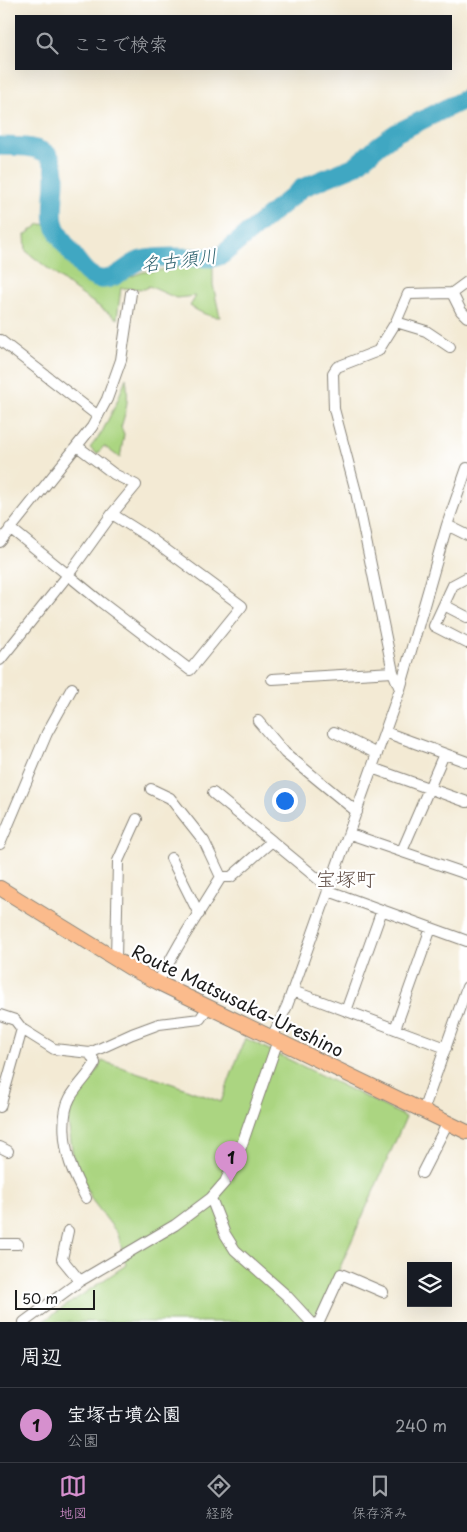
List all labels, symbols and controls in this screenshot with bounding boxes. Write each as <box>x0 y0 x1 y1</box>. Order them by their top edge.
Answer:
search box <box>15 15 452 70</box>
icon: search <box>33 29 61 57</box>
text: ここで検索 <box>73 29 168 57</box>
water label: 名古須川 <box>140 240 218 278</box>
your location <box>272 788 298 814</box>
district label: 宝塚町 <box>316 863 376 893</box>
street label: Route Matsusaka-Ureshino <box>127 937 349 1063</box>
pin: 1 <box>215 1141 247 1182</box>
map controls <box>407 1262 452 1307</box>
button: layers <box>407 1262 452 1307</box>
scale bar <box>15 1287 95 1310</box>
text: 50 m <box>22 1288 58 1309</box>
text: 周辺 <box>20 1339 62 1371</box>
text: 宝塚古墳公園 <box>67 1399 181 1427</box>
text: 1 <box>32 1413 40 1437</box>
text: 240 m <box>395 1413 447 1437</box>
text: 公園 <box>67 1427 99 1451</box>
tab: 地図 <box>59 1472 87 1523</box>
tab: 経路 <box>205 1472 233 1523</box>
tab: 保存済み <box>352 1472 408 1523</box>

